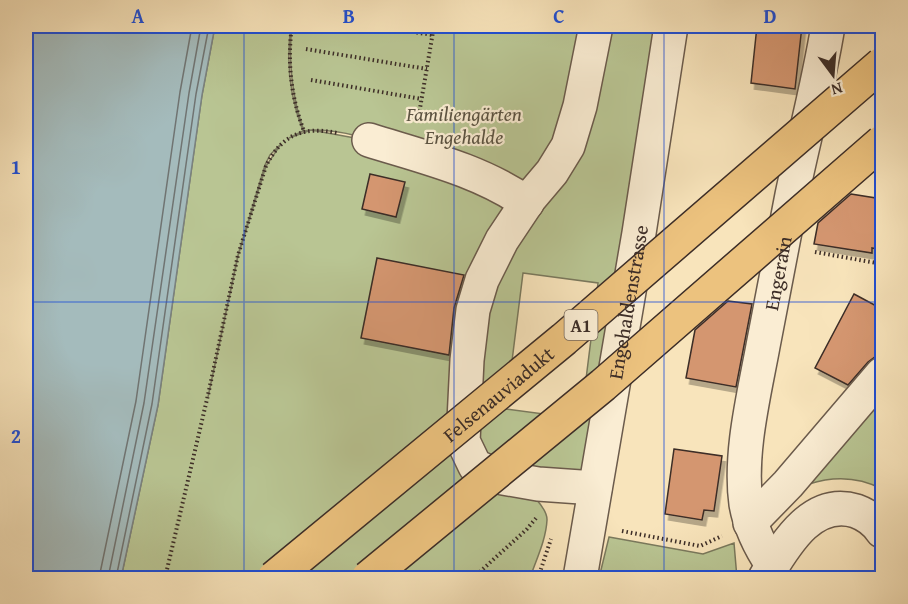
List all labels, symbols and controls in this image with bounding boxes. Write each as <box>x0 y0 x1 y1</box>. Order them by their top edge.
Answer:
text: A <box>132 1 145 30</box>
text: B <box>343 1 355 30</box>
text: C <box>553 1 565 30</box>
text: D <box>763 1 777 30</box>
north arrow <box>803 45 863 105</box>
text: N <box>828 76 846 103</box>
park label: Familiengärten Engehalde <box>405 99 522 151</box>
text: 1 <box>11 152 21 181</box>
street label: Engehaldenstrasse <box>600 223 655 381</box>
street label: Engerain <box>756 233 798 313</box>
road number: A1 <box>564 310 598 340</box>
street label: Felsenauviadukt <box>436 339 560 448</box>
text: 2 <box>11 421 21 450</box>

